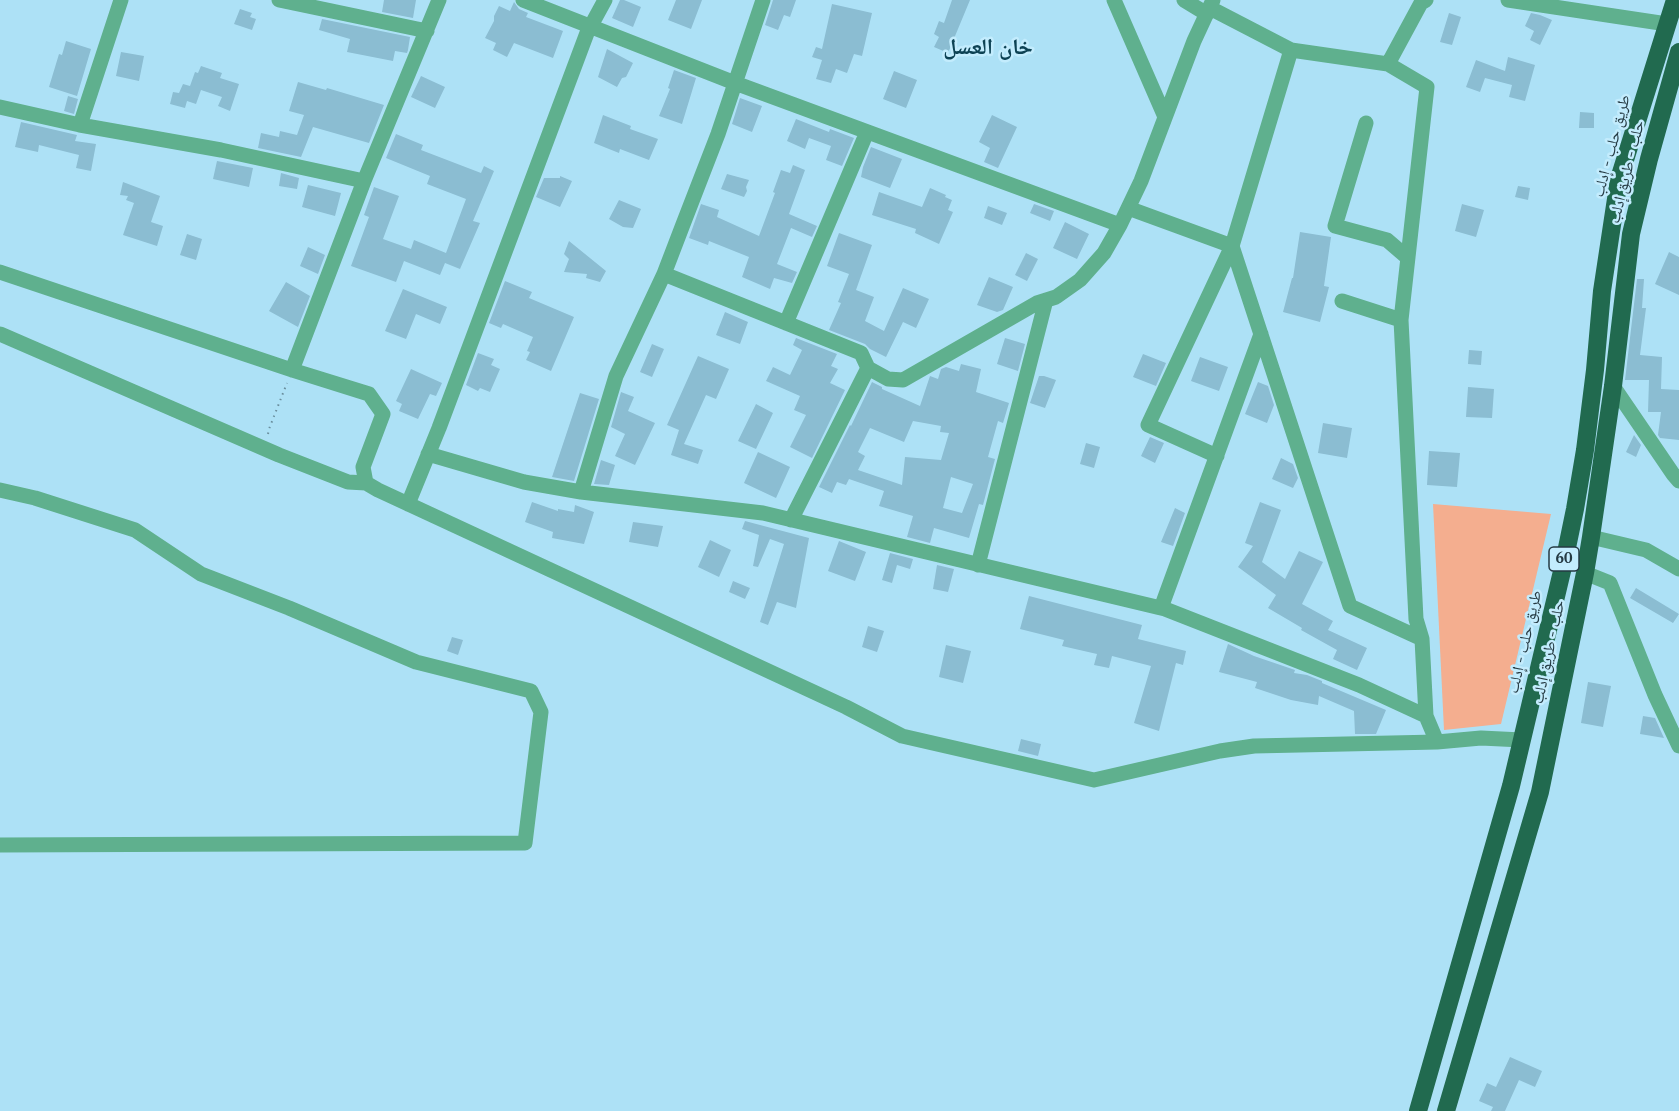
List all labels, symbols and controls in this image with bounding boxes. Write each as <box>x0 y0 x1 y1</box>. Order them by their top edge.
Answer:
district label: خان العسل <box>943 35 1033 61</box>
street label: طريق حلب - إدلب <box>1589 93 1635 199</box>
street label: حلب - طريق إدلب <box>1605 119 1649 225</box>
road number: 60 <box>1549 547 1579 571</box>
street label: طريق حلب - إدلب <box>1504 589 1546 695</box>
street label: حلب - طريق إدلب <box>1529 598 1569 706</box>

